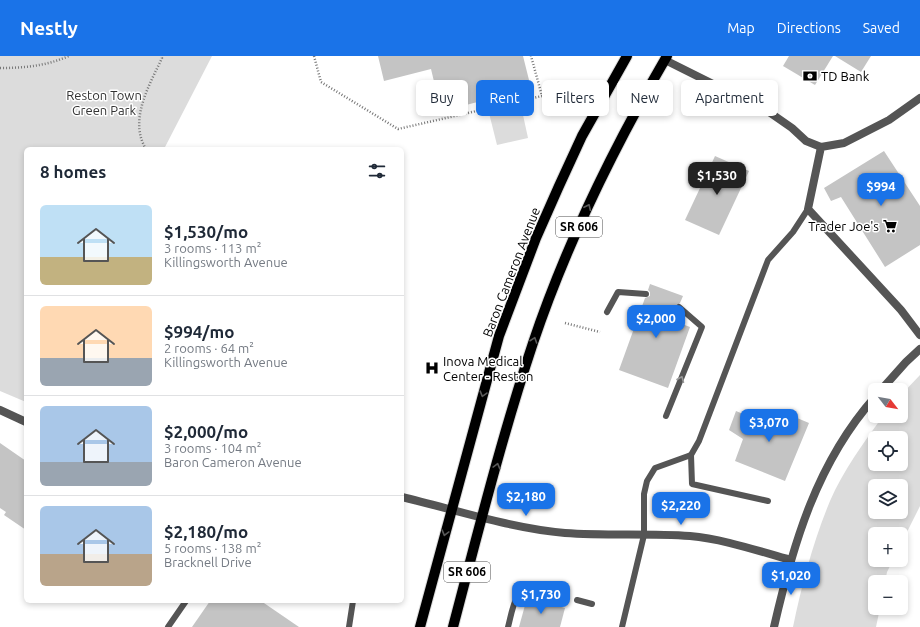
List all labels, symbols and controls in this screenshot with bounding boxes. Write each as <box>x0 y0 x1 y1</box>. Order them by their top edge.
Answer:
text: Nestly <box>20 17 78 39</box>
text: Map <box>727 20 755 36</box>
text: Directions <box>777 20 841 36</box>
text: Saved <box>863 20 900 36</box>
bank icon: TD Bank <box>802 68 818 84</box>
place label: TD Bank <box>821 69 870 83</box>
chip: Buy <box>416 80 468 116</box>
chip: Rent <box>476 80 534 116</box>
chip: Filters <box>542 80 609 116</box>
chip: New <box>617 80 673 116</box>
chip: Apartment <box>681 80 778 116</box>
park label: Reston Town Green Park <box>66 88 142 117</box>
icon: filters <box>366 160 388 182</box>
text: 8 homes <box>40 162 106 181</box>
pin: $1,530 <box>684 162 750 196</box>
text: $1,530 <box>697 168 737 182</box>
pin: $994 <box>857 173 905 207</box>
text: $994 <box>866 179 896 193</box>
one-way arrow <box>583 203 591 211</box>
street label: Baron Cameron Avenue <box>480 205 542 339</box>
road number: SR 606 <box>556 217 602 237</box>
supermarket icon: Trader Joe's <box>882 218 898 234</box>
place label: Trader Joe's <box>808 219 879 233</box>
icon: home <box>72 221 120 269</box>
text: $1,530/mo <box>164 222 248 241</box>
text: 3 rooms · 113 m² <box>164 241 261 255</box>
text: Killingsworth Avenue <box>164 255 288 269</box>
pin: $2,000 <box>623 305 689 339</box>
text: $2,000 <box>636 311 676 325</box>
icon: home <box>72 322 120 370</box>
text: $994/mo <box>164 322 234 341</box>
one-way arrow <box>529 337 538 344</box>
text: 2 rooms · 64 m² <box>164 341 254 355</box>
place label: Inova Medical Center - Reston <box>443 354 533 383</box>
text: Killingsworth Avenue <box>164 355 288 369</box>
hospital icon: Inova Medical Center - Reston <box>424 360 440 376</box>
one-way arrow <box>676 376 684 383</box>
north arrow <box>868 383 908 423</box>
map controls <box>868 383 908 615</box>
one-way arrow <box>479 390 488 397</box>
pin: $3,070 <box>736 409 802 443</box>
text: $3,070 <box>749 415 789 429</box>
icon: home <box>72 422 120 470</box>
text: $2,000/mo <box>164 422 248 441</box>
button: locate <box>868 431 908 471</box>
text: 3 rooms · 104 m² <box>164 441 261 455</box>
text: Baron Cameron Avenue <box>164 455 302 469</box>
one-way arrow <box>492 463 500 469</box>
button: layers <box>868 479 908 519</box>
pin: $2,180 <box>493 483 559 517</box>
text: $2,180 <box>506 489 546 503</box>
pin: $2,220 <box>648 492 714 526</box>
text: $2,220 <box>661 498 701 512</box>
icon: home <box>72 522 120 570</box>
text: $2,180/mo <box>164 522 248 541</box>
button: + <box>868 527 908 567</box>
one-way arrow <box>441 529 450 536</box>
text: 5 rooms · 138 m² <box>164 541 261 555</box>
text: Bracknell Drive <box>164 555 252 569</box>
road number: SR 606 <box>444 562 490 582</box>
pin: $1,020 <box>758 562 824 596</box>
text: $1,020 <box>771 568 811 582</box>
button: − <box>868 575 908 615</box>
pin: $1,730 <box>508 581 574 615</box>
text: $1,730 <box>521 587 561 601</box>

